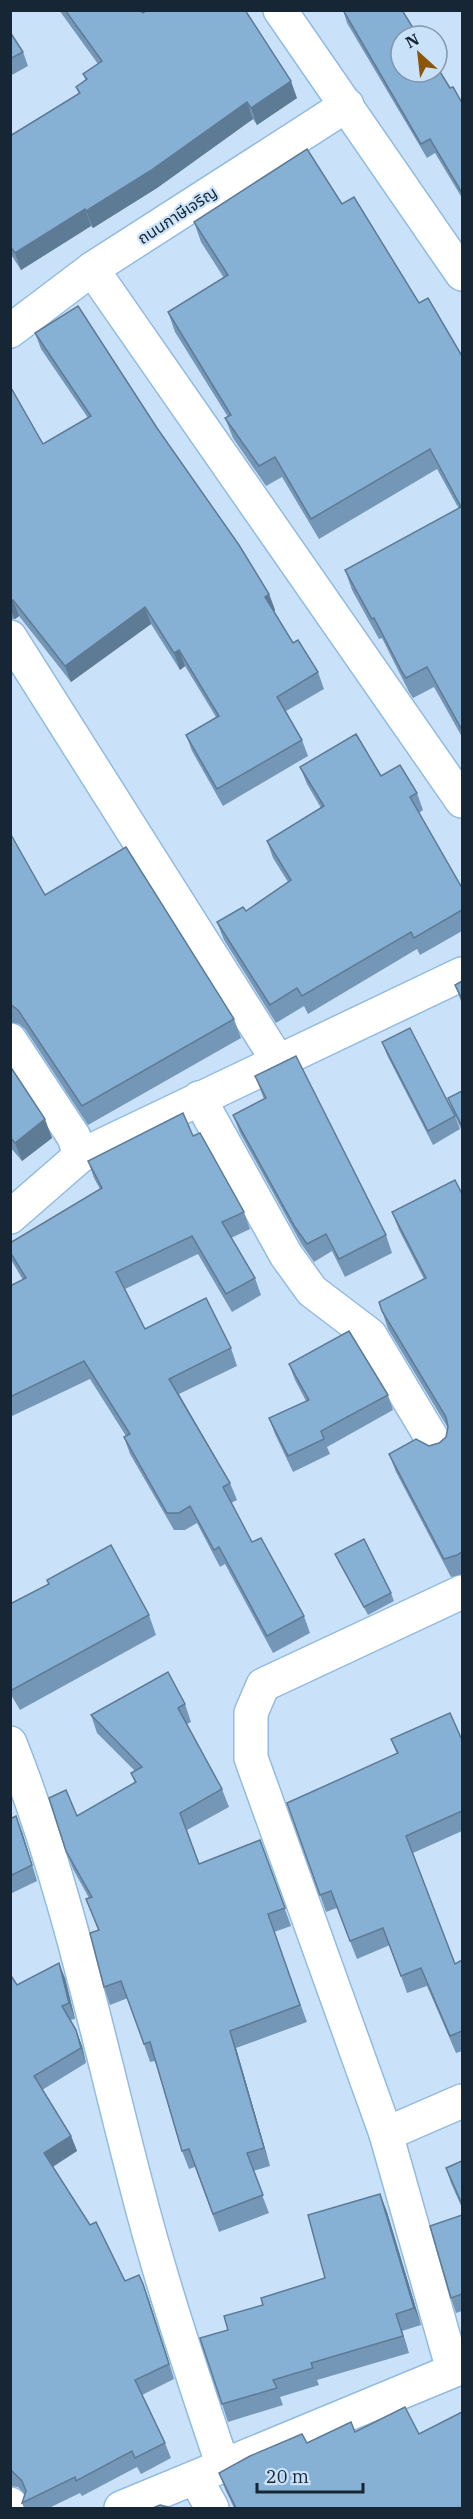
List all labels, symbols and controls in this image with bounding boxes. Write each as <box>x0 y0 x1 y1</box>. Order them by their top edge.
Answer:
north arrow <box>389 24 449 84</box>
text: N <box>402 29 422 52</box>
street label: ถนนภาษีเจริญ <box>133 182 221 248</box>
scale bar <box>257 2456 364 2494</box>
text: 20 m <box>266 2465 309 2488</box>

